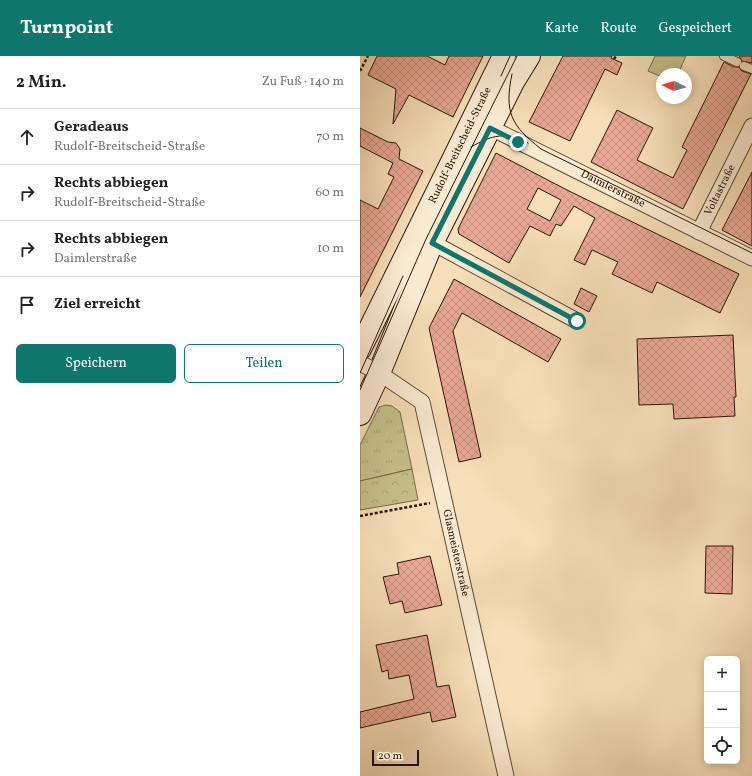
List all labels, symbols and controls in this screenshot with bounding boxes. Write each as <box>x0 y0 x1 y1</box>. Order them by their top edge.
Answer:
text: Turnpoint <box>20 15 113 41</box>
text: Karte <box>545 19 579 38</box>
text: Route <box>601 19 637 38</box>
text: Gespeichert <box>659 19 732 38</box>
north arrow <box>656 68 692 104</box>
text: 2 Min. <box>16 71 67 94</box>
text: Zu Fuß · 140 m <box>262 73 344 91</box>
street label: Rudolf-Breitscheid-Straße <box>425 84 495 206</box>
text: Geradeaus <box>54 117 129 138</box>
icon: ahead <box>16 126 38 148</box>
text: 70 m <box>316 128 344 146</box>
route end <box>509 133 527 151</box>
text: Rudolf-Breitscheid-Straße <box>54 138 205 156</box>
street label: Voltastraße <box>701 162 739 218</box>
street label: Daimlerstraße <box>578 166 648 211</box>
text: Rechts abbiegen <box>54 173 169 194</box>
icon: right <box>16 182 38 204</box>
text: 60 m <box>316 184 344 202</box>
text: Rudolf-Breitscheid-Straße <box>54 194 205 212</box>
text: Rechts abbiegen <box>54 229 169 250</box>
icon: right <box>16 238 38 260</box>
text: 10 m <box>317 240 344 258</box>
text: Daimlerstraße <box>54 250 137 268</box>
icon: arrive <box>16 294 38 316</box>
text: Ziel erreicht <box>54 294 141 315</box>
route start <box>568 312 586 330</box>
button: Speichern <box>16 344 176 383</box>
button: Teilen <box>184 344 344 383</box>
street label: Glasmeisterstraße <box>439 508 473 598</box>
map controls <box>704 656 740 764</box>
button: + <box>704 656 740 692</box>
button: − <box>704 692 740 728</box>
button: locate <box>704 728 740 764</box>
scale bar <box>372 748 419 767</box>
text: 20 m <box>378 749 402 764</box>

